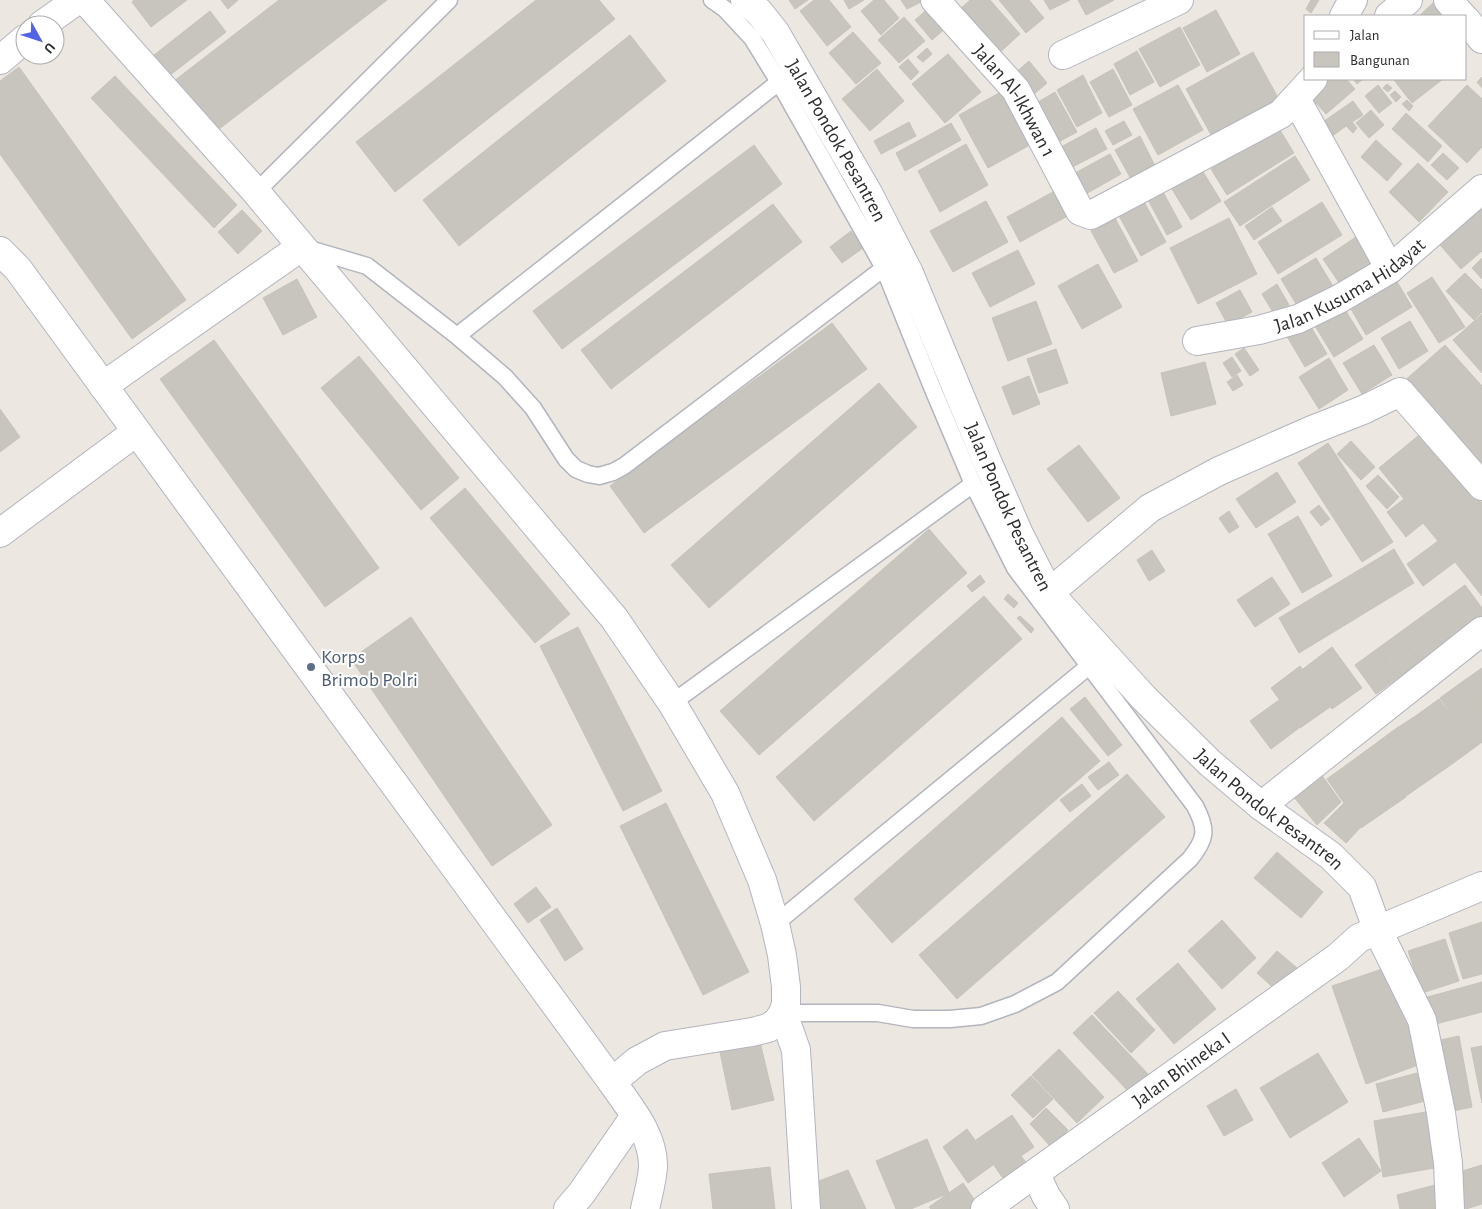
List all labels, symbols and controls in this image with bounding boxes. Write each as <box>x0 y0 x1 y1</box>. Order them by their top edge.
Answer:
north arrow <box>15 15 65 65</box>
legend <box>1304 15 1467 80</box>
text: Jalan <box>1350 28 1380 43</box>
text: U <box>41 40 57 56</box>
street label: Jalan Al-Ikhwan 1 <box>969 41 1059 160</box>
text: Bangunan <box>1350 53 1410 68</box>
street label: Jalan Pondok Pesantren <box>782 57 890 225</box>
street label: Jalan Kusuma Hidayat <box>1272 234 1430 336</box>
street label: Jalan Pondok Pesantren <box>961 420 1055 595</box>
place label: Korps Brimob Polri <box>321 647 418 690</box>
marker: Korps Brimob Polri <box>305 661 317 673</box>
street label: Jalan Pondok Pesantren <box>1191 745 1347 874</box>
street label: Jalan Bhineka I <box>1129 1028 1234 1111</box>

